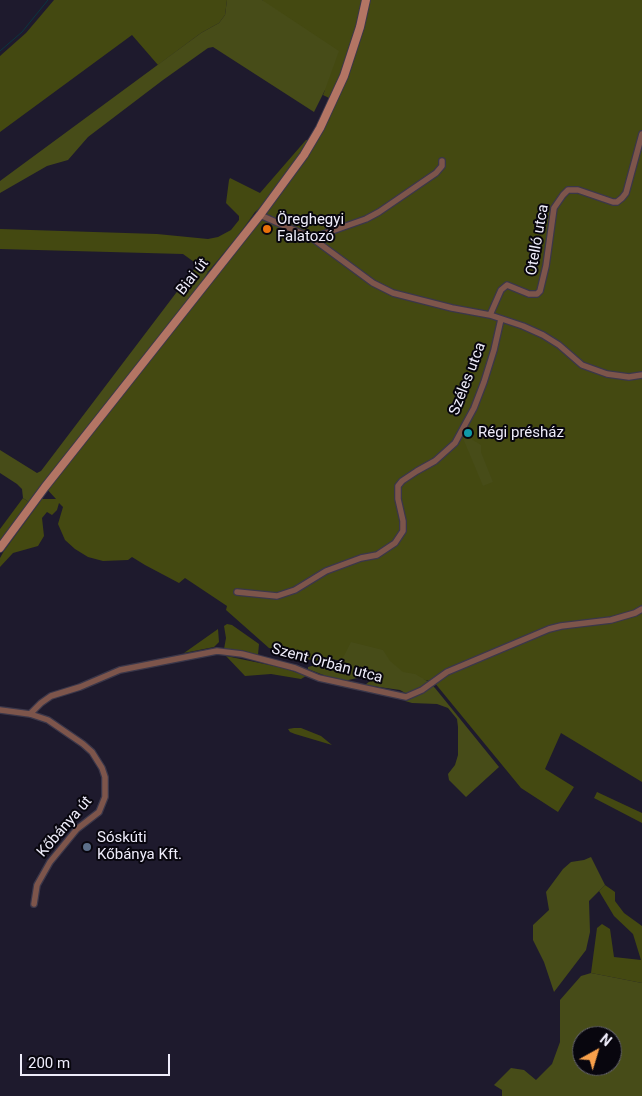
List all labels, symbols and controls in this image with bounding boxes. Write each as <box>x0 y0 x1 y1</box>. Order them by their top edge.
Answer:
street label: Otelló utca <box>523 203 553 277</box>
place label: Öreghegyi Falatozó <box>277 211 344 246</box>
marker: Öreghegyi Falatozó <box>261 223 273 235</box>
street label: Biai út <box>173 255 213 299</box>
street label: Széles utca <box>446 340 490 418</box>
place label: Régi présház <box>478 424 564 442</box>
marker: Régi présház <box>462 427 474 439</box>
street label: Szent Orbán utca <box>269 641 385 687</box>
street label: Kőbánya út <box>34 793 96 861</box>
place label: Sóskúti Kőbánya Kft. <box>97 829 182 864</box>
marker: Sóskúti Kőbánya Kft. <box>81 841 93 853</box>
north arrow <box>572 1026 622 1076</box>
text: N <box>597 1031 615 1049</box>
scale bar <box>22 1044 172 1076</box>
text: 200 m <box>28 1054 70 1072</box>

